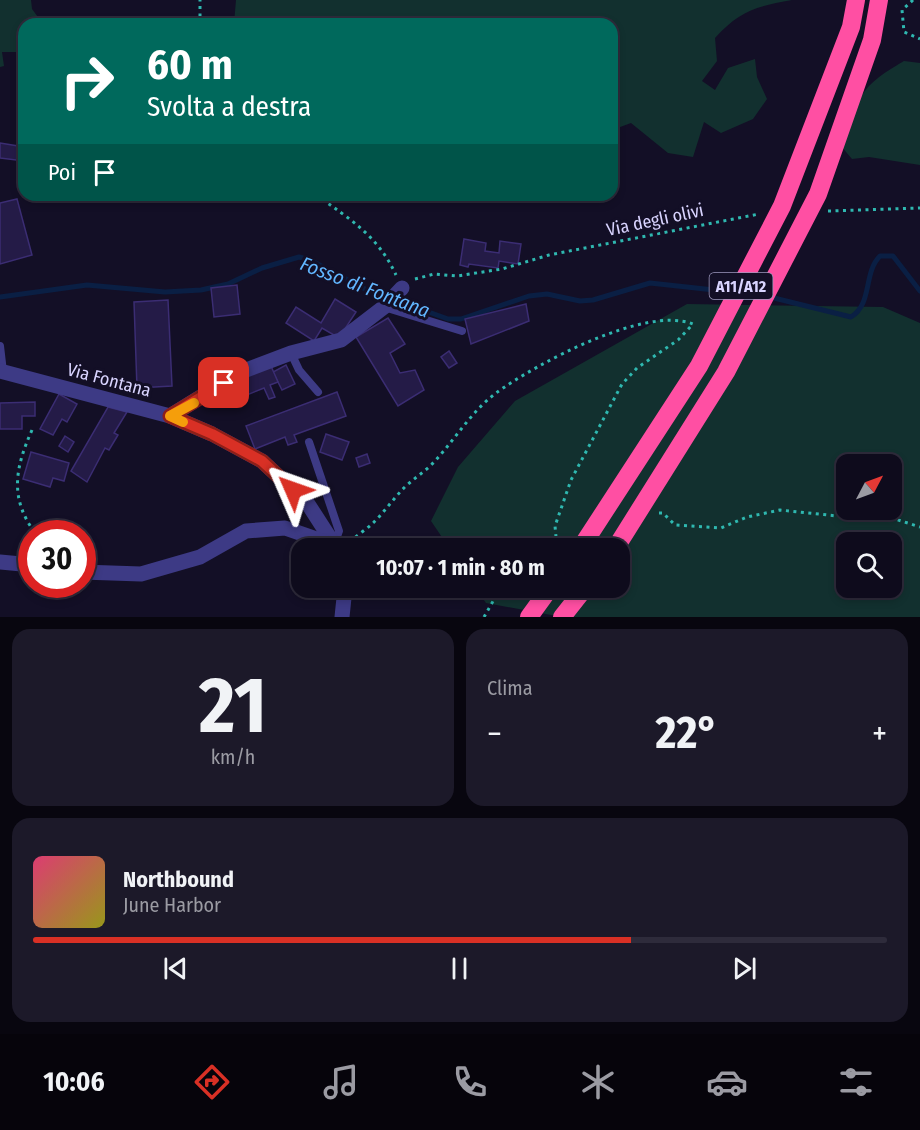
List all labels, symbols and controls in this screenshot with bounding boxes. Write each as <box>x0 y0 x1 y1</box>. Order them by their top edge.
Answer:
text: 60 m <box>147 40 233 90</box>
icon: right <box>48 42 126 120</box>
text: Svolta a destra <box>147 91 311 123</box>
icon: arrive <box>88 156 121 189</box>
text: Poi <box>48 159 76 186</box>
street label: Via degli olivi <box>605 199 705 241</box>
water label: Fosso di Fontana <box>297 251 433 323</box>
road number: A11/A12 <box>710 273 772 299</box>
pin <box>198 357 249 408</box>
street label: Via Fontana <box>65 358 153 402</box>
icon: arrive <box>207 366 240 399</box>
north arrow <box>836 454 902 520</box>
map controls <box>836 454 902 598</box>
position arrow <box>261 458 325 522</box>
speed limit sign: 30 <box>18 520 96 598</box>
button: search <box>836 532 902 598</box>
text: 10:07 · 1 min · 80 m <box>376 554 545 581</box>
text: 21 <box>199 659 267 753</box>
text: Clima <box>487 676 532 700</box>
text: 22° <box>656 706 718 760</box>
text: − <box>487 714 502 754</box>
text: + <box>872 714 887 754</box>
text: km/h <box>211 745 255 769</box>
text: Northbound <box>123 866 234 893</box>
text: June Harbor <box>123 893 221 917</box>
icon: previous <box>159 952 192 985</box>
icon: pause <box>443 952 476 985</box>
icon: next <box>728 952 761 985</box>
icon: directions <box>191 1061 233 1103</box>
icon: music <box>320 1061 362 1103</box>
icon: phone <box>449 1061 491 1103</box>
icon: climate <box>577 1061 619 1103</box>
icon: car <box>706 1061 748 1103</box>
icon: filters <box>835 1061 877 1103</box>
text: 10:06 <box>43 1066 105 1098</box>

